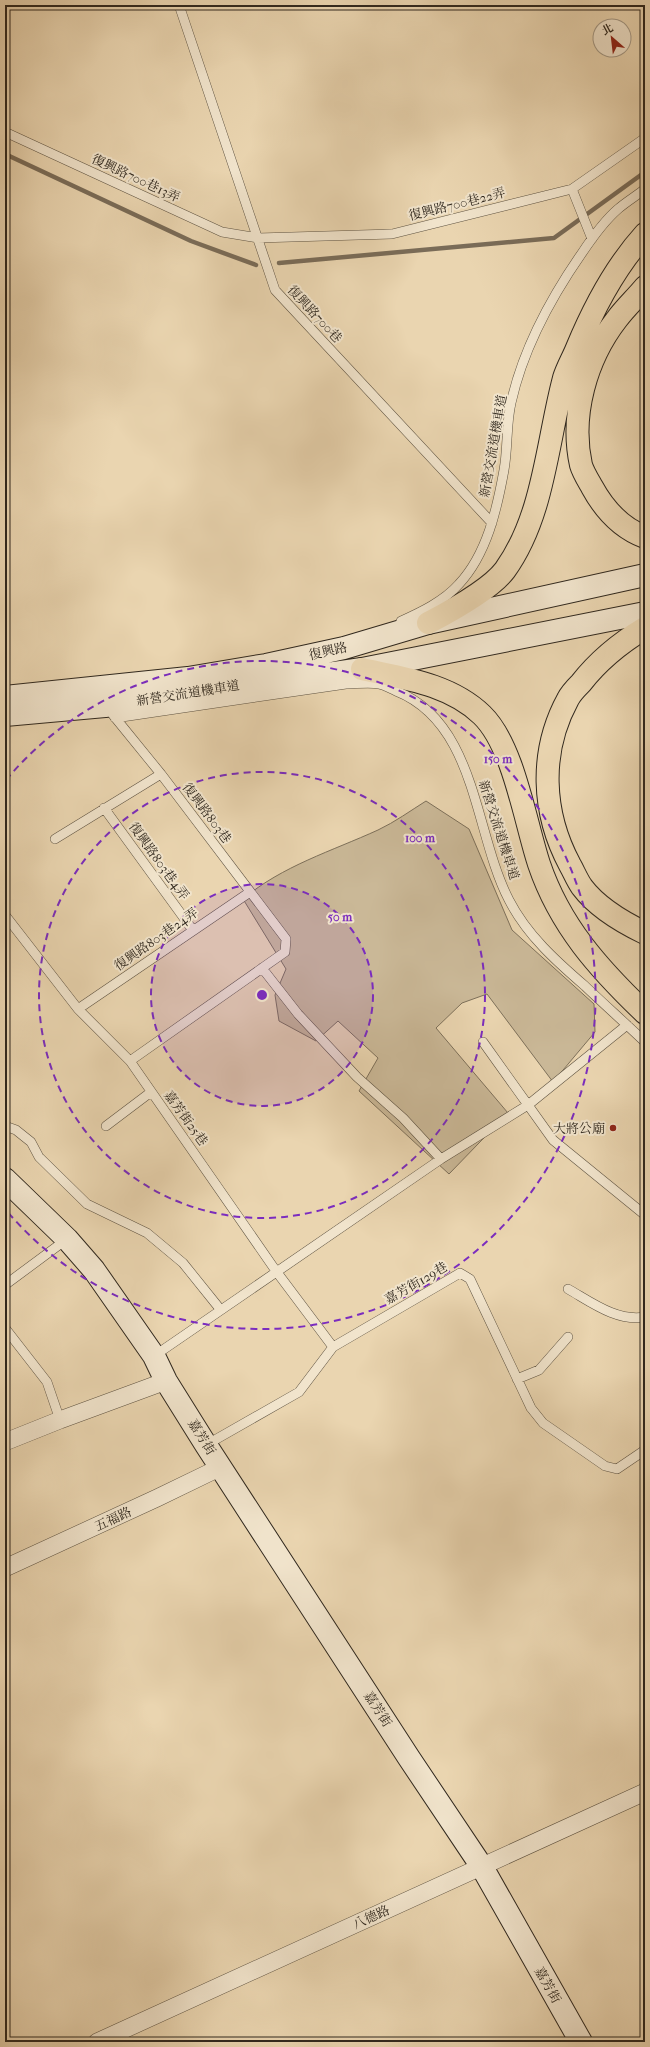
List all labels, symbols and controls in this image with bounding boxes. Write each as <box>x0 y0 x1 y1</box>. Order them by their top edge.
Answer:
north arrow <box>592 18 632 58</box>
text: 北 <box>600 21 615 38</box>
street label: 復興路700巷13弄 <box>90 151 182 205</box>
street label: 復興路700巷22弄 <box>407 185 507 223</box>
street label: 復興路700巷 <box>285 282 345 346</box>
street label: 新營交流道機車道 <box>477 393 509 499</box>
street label: 復興路 <box>307 639 349 663</box>
street label: 新營交流道機車道 <box>135 677 241 709</box>
text: 150 m <box>484 752 513 766</box>
street label: 新營交流道機車道 <box>476 778 522 882</box>
street label: 復興路803巷 <box>180 780 234 846</box>
street label: 復興路803巷4弄 <box>126 819 192 903</box>
text: 100 m <box>405 831 436 845</box>
street label: 復興路803巷24弄 <box>111 905 201 973</box>
text: 50 m <box>328 910 353 924</box>
centre of rings <box>255 988 269 1002</box>
street label: 嘉芳街25巷 <box>161 1088 211 1148</box>
place label: 大將公廟 <box>553 1121 605 1136</box>
marker: 大將公廟 <box>608 1123 618 1133</box>
street label: 嘉芳街129巷 <box>382 1259 450 1307</box>
street label: 嘉芳街 <box>185 1416 219 1458</box>
street label: 五福路 <box>92 1504 134 1534</box>
street label: 嘉芳街 <box>361 1689 395 1729</box>
street label: 八德路 <box>350 1902 392 1932</box>
street label: 嘉芳街 <box>532 1964 564 2006</box>

